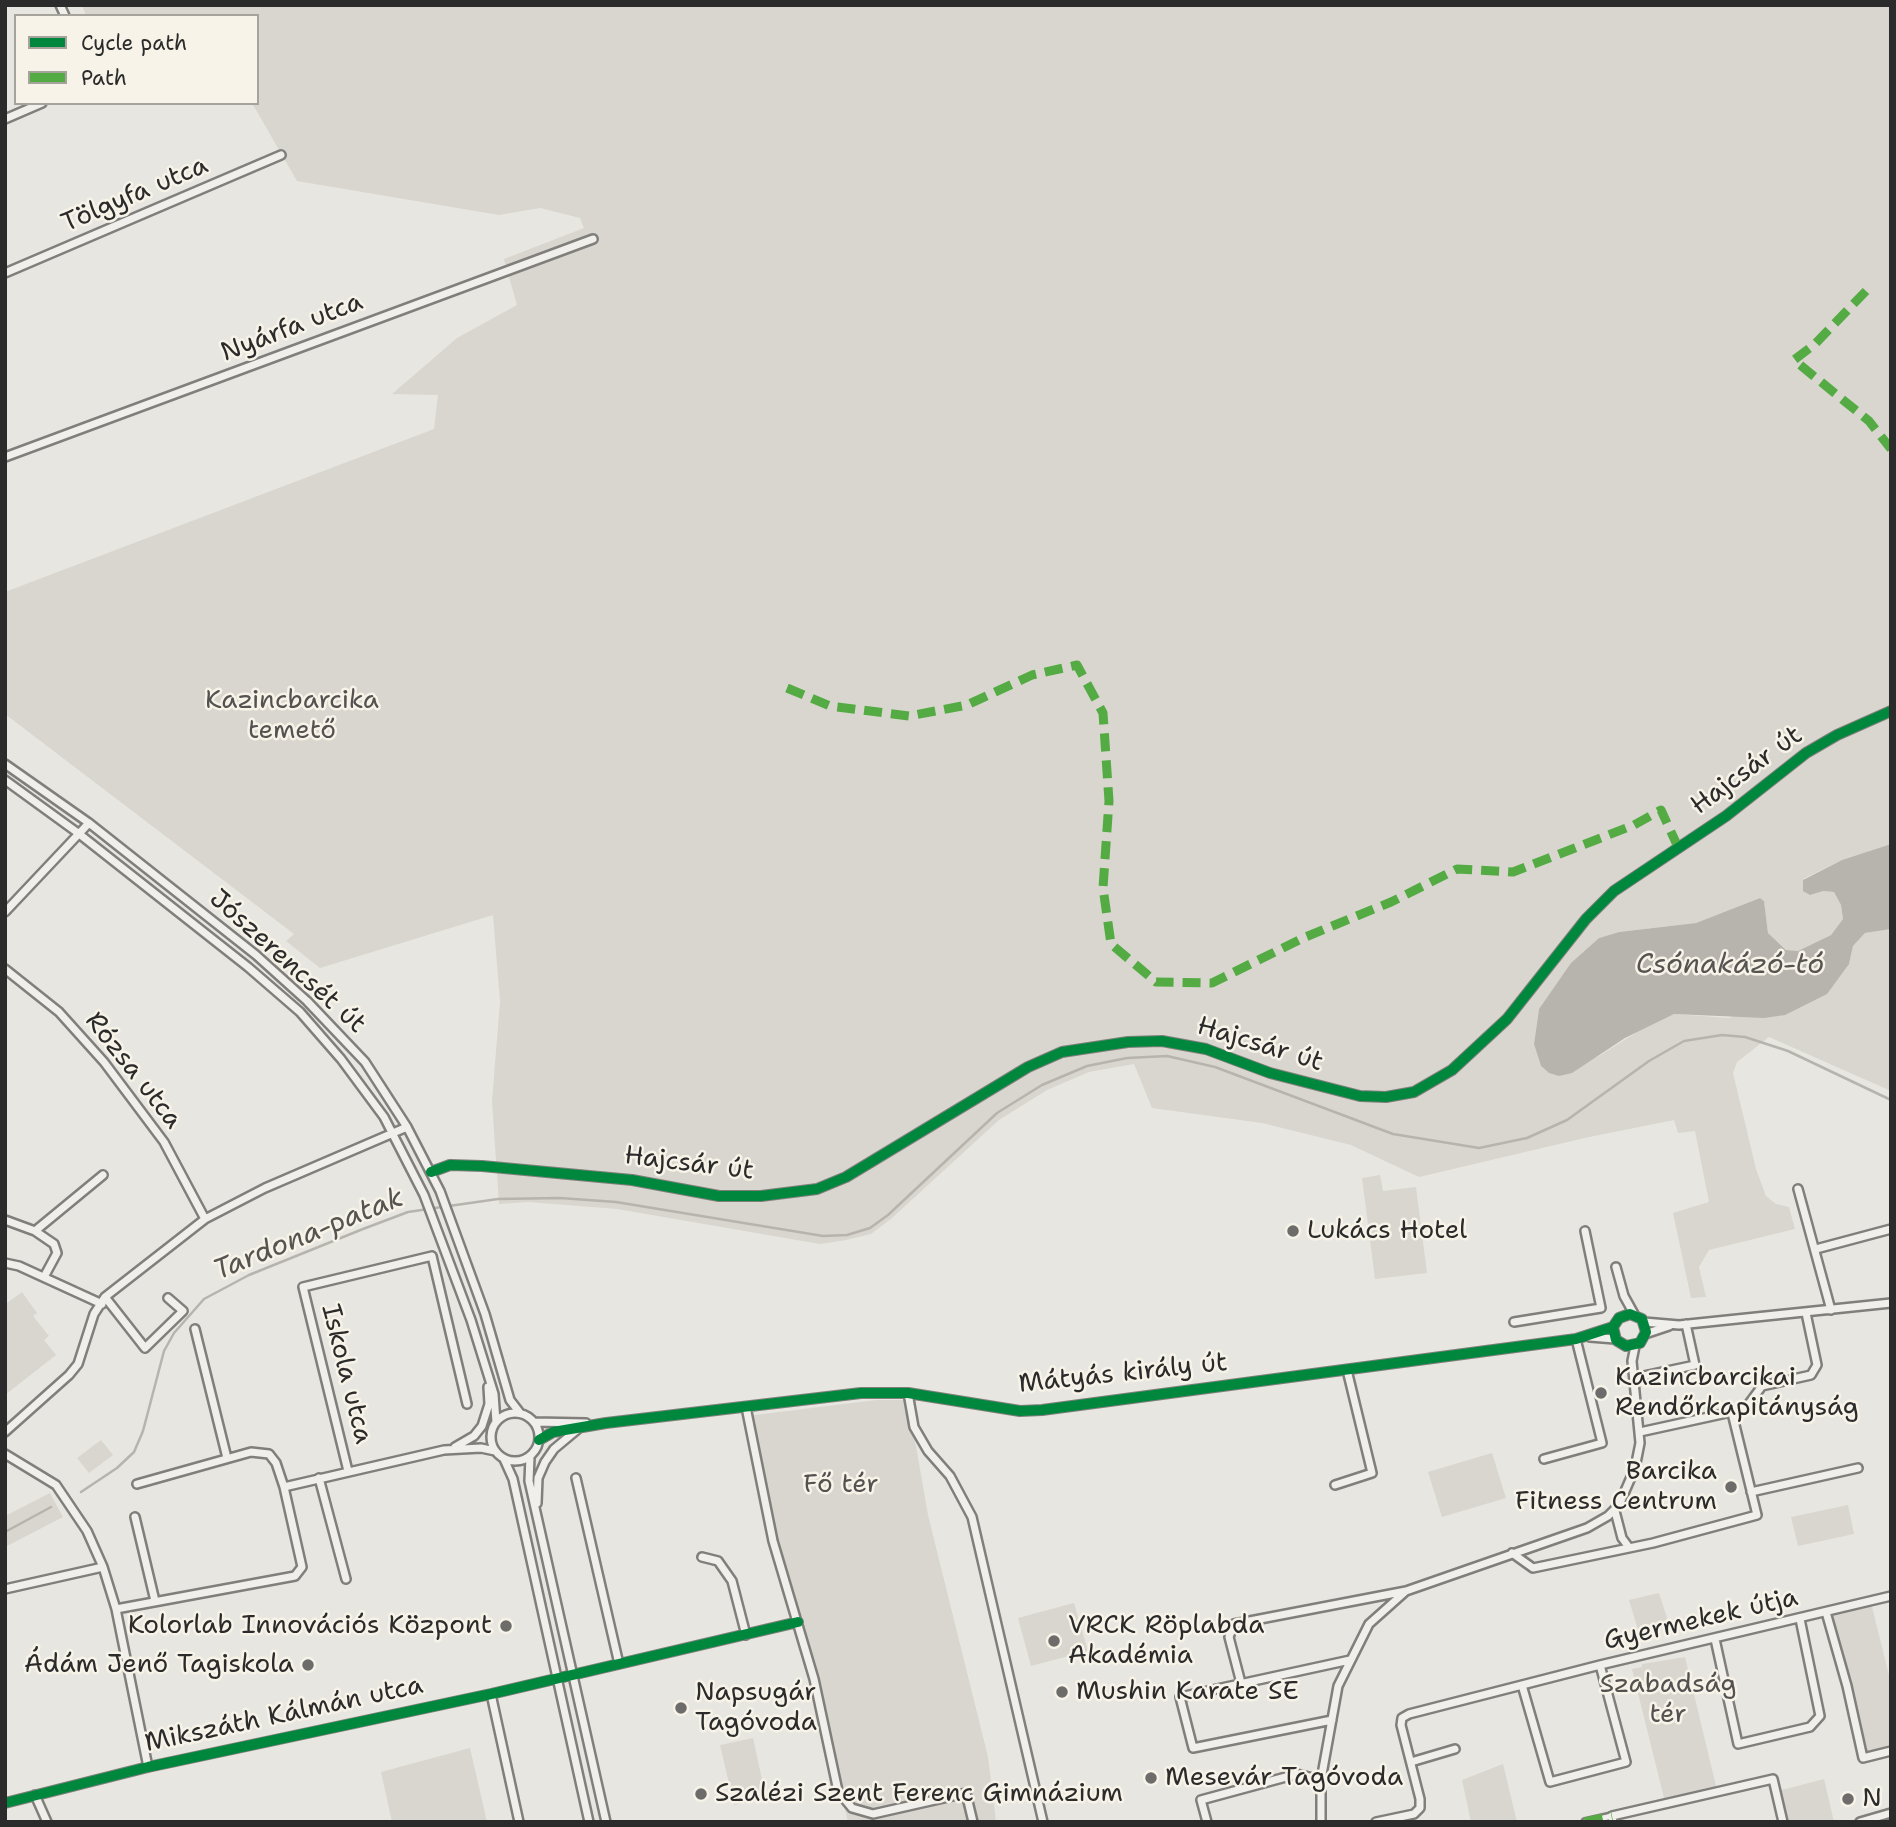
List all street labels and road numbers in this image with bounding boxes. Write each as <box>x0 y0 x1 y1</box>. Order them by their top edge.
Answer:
street label: Tölgyfa utca <box>57 150 213 240</box>
street label: Nyárfa utca <box>217 287 367 369</box>
street label: Hajcsár út <box>1685 720 1809 822</box>
street label: Jószerencsét út <box>202 884 372 1040</box>
street label: Rózsa utca <box>78 1007 188 1135</box>
street label: Hajcsár út <box>1193 1011 1327 1079</box>
street label: Hajcsár út <box>623 1141 755 1187</box>
street label: Iskola utca <box>314 1301 378 1447</box>
street label: Mátyás király út <box>1017 1348 1229 1400</box>
street label: Gyermekek útja <box>1601 1583 1801 1657</box>
street label: Mikszáth Kálmán utca <box>142 1670 426 1760</box>

